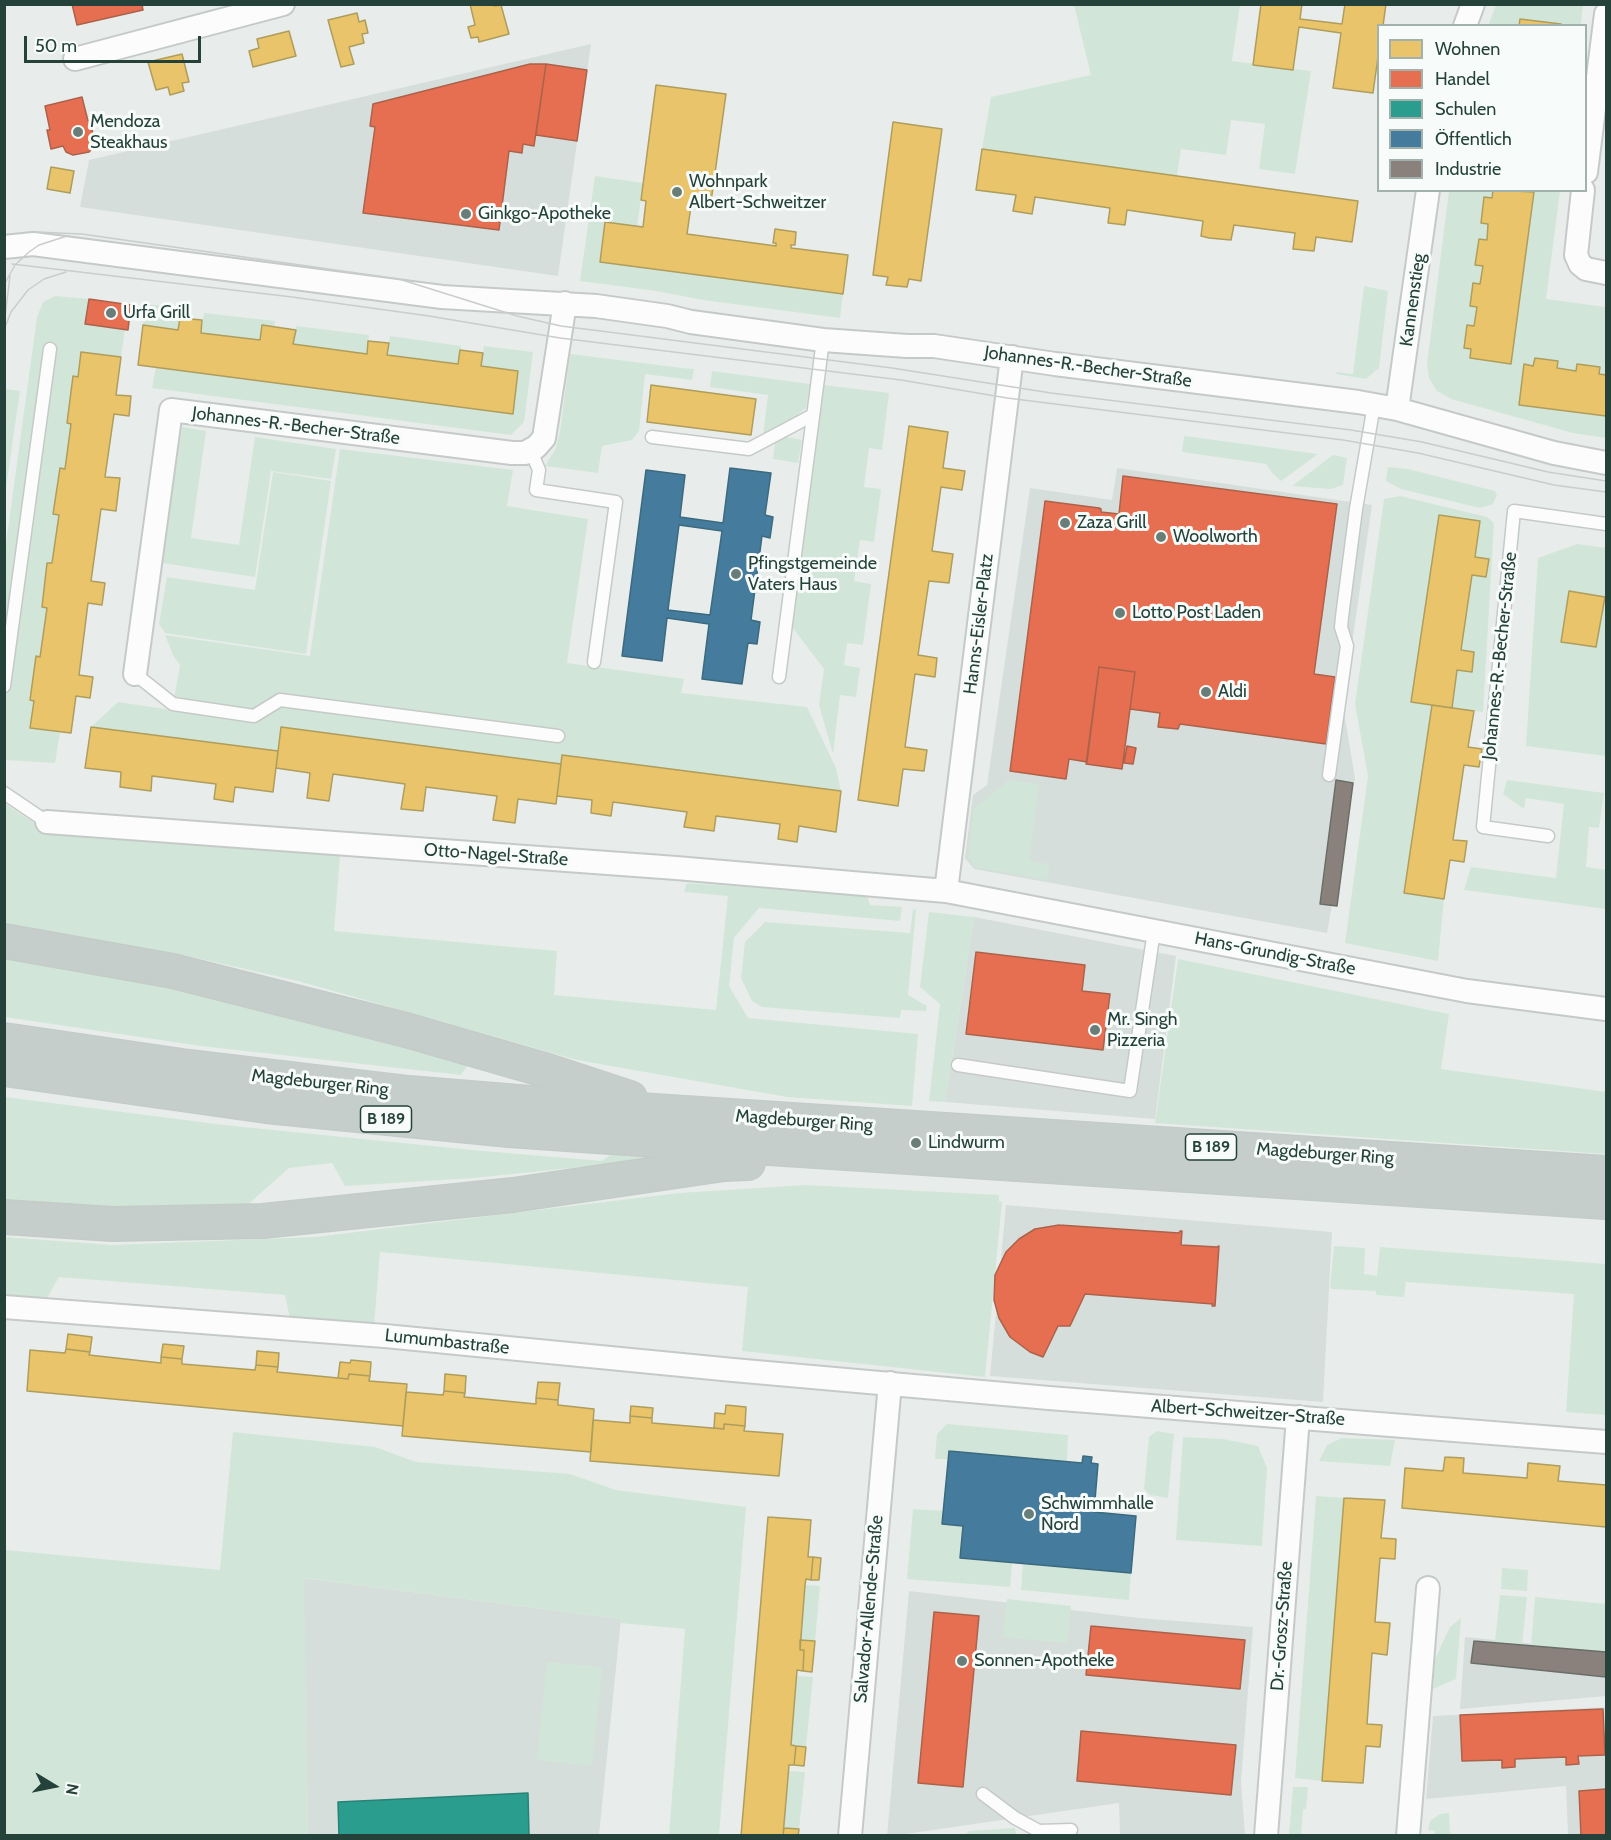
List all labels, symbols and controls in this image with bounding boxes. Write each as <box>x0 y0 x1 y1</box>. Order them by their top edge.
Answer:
scale bar <box>27 24 204 62</box>
legend <box>1377 24 1587 192</box>
text: 50 m <box>35 35 77 57</box>
text: Wohnen <box>1435 38 1500 60</box>
text: Handel <box>1435 68 1490 90</box>
text: Schulen <box>1435 98 1496 120</box>
place label: Mendoza Steakhaus <box>90 111 167 154</box>
marker: Mendoza Steakhaus <box>71 125 85 139</box>
text: Öffentlich <box>1435 128 1512 150</box>
text: Industrie <box>1435 158 1501 180</box>
place label: Wohnpark Albert-Schweitzer <box>689 171 826 213</box>
marker: Wohnpark Albert-Schweitzer <box>670 185 684 199</box>
place label: Ginkgo-Apotheke <box>478 203 611 225</box>
marker: Ginkgo-Apotheke <box>459 207 473 221</box>
street label: Kannenstieg <box>1396 252 1430 348</box>
place label: Urfa Grill <box>123 302 190 324</box>
marker: Urfa Grill <box>104 306 118 320</box>
street label: Johannes-R.-Becher-Straße <box>983 342 1193 392</box>
street label: Johannes-R.-Becher-Straße <box>191 403 401 449</box>
place label: Zaza Grill <box>1077 512 1146 534</box>
marker: Zaza Grill <box>1058 516 1072 530</box>
place label: Woolworth <box>1173 526 1258 548</box>
marker: Woolworth <box>1154 530 1168 544</box>
street label: Johannes-R.-Becher-Straße <box>1478 551 1522 761</box>
street label: Hanns-Eisler-Platz <box>960 552 998 696</box>
place label: Pfingstgemeinde Vaters Haus <box>748 553 877 596</box>
marker: Pfingstgemeinde Vaters Haus <box>729 567 743 581</box>
place label: Lotto Post Laden <box>1132 602 1261 624</box>
marker: Lotto Post Laden <box>1113 606 1127 620</box>
place label: Aldi <box>1218 681 1247 703</box>
marker: Aldi <box>1199 685 1213 699</box>
street label: Otto-Nagel-Straße <box>423 839 569 871</box>
street label: Hans-Grundig-Straße <box>1193 928 1357 980</box>
place label: Mr. Singh Pizzeria <box>1107 1009 1177 1052</box>
marker: Mr. Singh Pizzeria <box>1088 1023 1102 1037</box>
street label: Magdeburger Ring <box>250 1065 390 1101</box>
street label: Magdeburger Ring <box>735 1105 873 1137</box>
road number: B 189 <box>360 1106 412 1132</box>
place label: Lindwurm <box>928 1132 1005 1154</box>
road number: B 189 <box>1186 1134 1236 1160</box>
marker: Lindwurm <box>909 1136 923 1150</box>
street label: Magdeburger Ring <box>1256 1138 1394 1170</box>
street label: Lumumbastraße <box>384 1325 510 1359</box>
street label: Albert-Schweitzer-Straße <box>1150 1395 1346 1431</box>
place label: Schwimmhalle Nord <box>1041 1493 1154 1536</box>
marker: Schwimmhalle Nord <box>1022 1507 1036 1521</box>
street label: Salvador-Allende-Straße <box>850 1514 888 1704</box>
street label: Dr.-Grosz-Straße <box>1267 1560 1297 1692</box>
place label: Sonnen-Apotheke <box>974 1650 1114 1672</box>
marker: Sonnen-Apotheke <box>955 1654 969 1668</box>
north arrow <box>24 1756 84 1816</box>
text: N <box>62 1782 83 1796</box>

